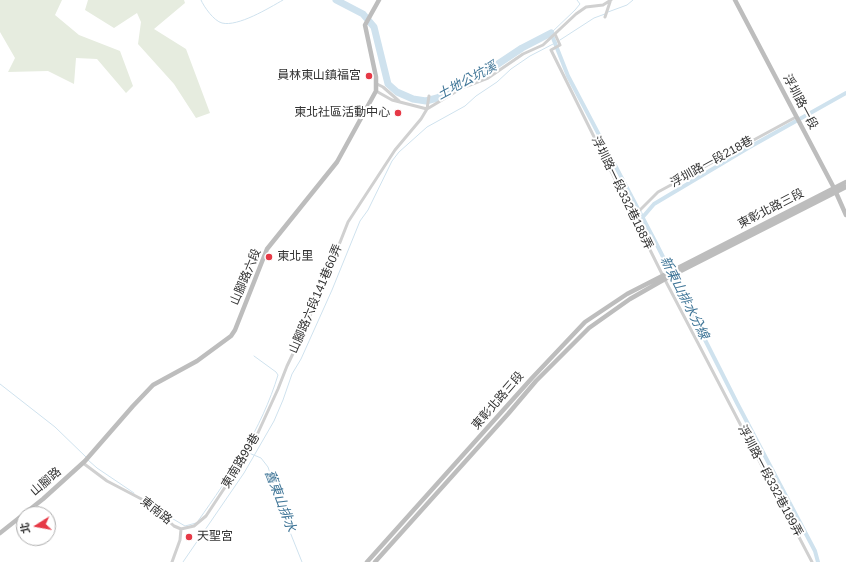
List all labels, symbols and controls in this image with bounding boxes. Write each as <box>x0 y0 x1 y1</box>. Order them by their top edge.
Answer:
water label: 土地公坑溪 <box>435 59 499 103</box>
place label: 員林東山鎮福宮 <box>277 69 361 83</box>
marker: 員林東山鎮福宮 <box>364 71 374 81</box>
street label: 浮圳路一段 <box>780 72 820 132</box>
place label: 東北社區活動中心 <box>294 106 390 120</box>
marker: 東北社區活動中心 <box>393 108 403 118</box>
street label: 浮圳路一段218巷 <box>668 133 756 191</box>
street label: 浮圳路一段332巷188弄 <box>588 134 656 252</box>
street label: 東彰北路三段 <box>736 186 806 232</box>
street label: 山腳路六段141巷60弄 <box>286 242 346 356</box>
street label: 山腳路六段 <box>228 247 264 307</box>
place label: 東北里 <box>277 250 313 264</box>
marker: 東北里 <box>264 252 274 262</box>
water label: 新東山排水分線 <box>656 254 712 342</box>
street label: 東彰北路三段 <box>469 369 527 433</box>
street label: 浮圳路一段332巷189弄 <box>735 423 805 539</box>
street label: 東南路99巷 <box>219 431 263 491</box>
street label: 山腳路 <box>28 465 64 499</box>
water label: 舊東山排水 <box>261 468 299 534</box>
street label: 東南路 <box>137 494 175 528</box>
north arrow <box>16 506 56 546</box>
text: 北 <box>18 522 32 535</box>
place label: 天聖宮 <box>197 530 233 544</box>
marker: 天聖宮 <box>184 532 194 542</box>

